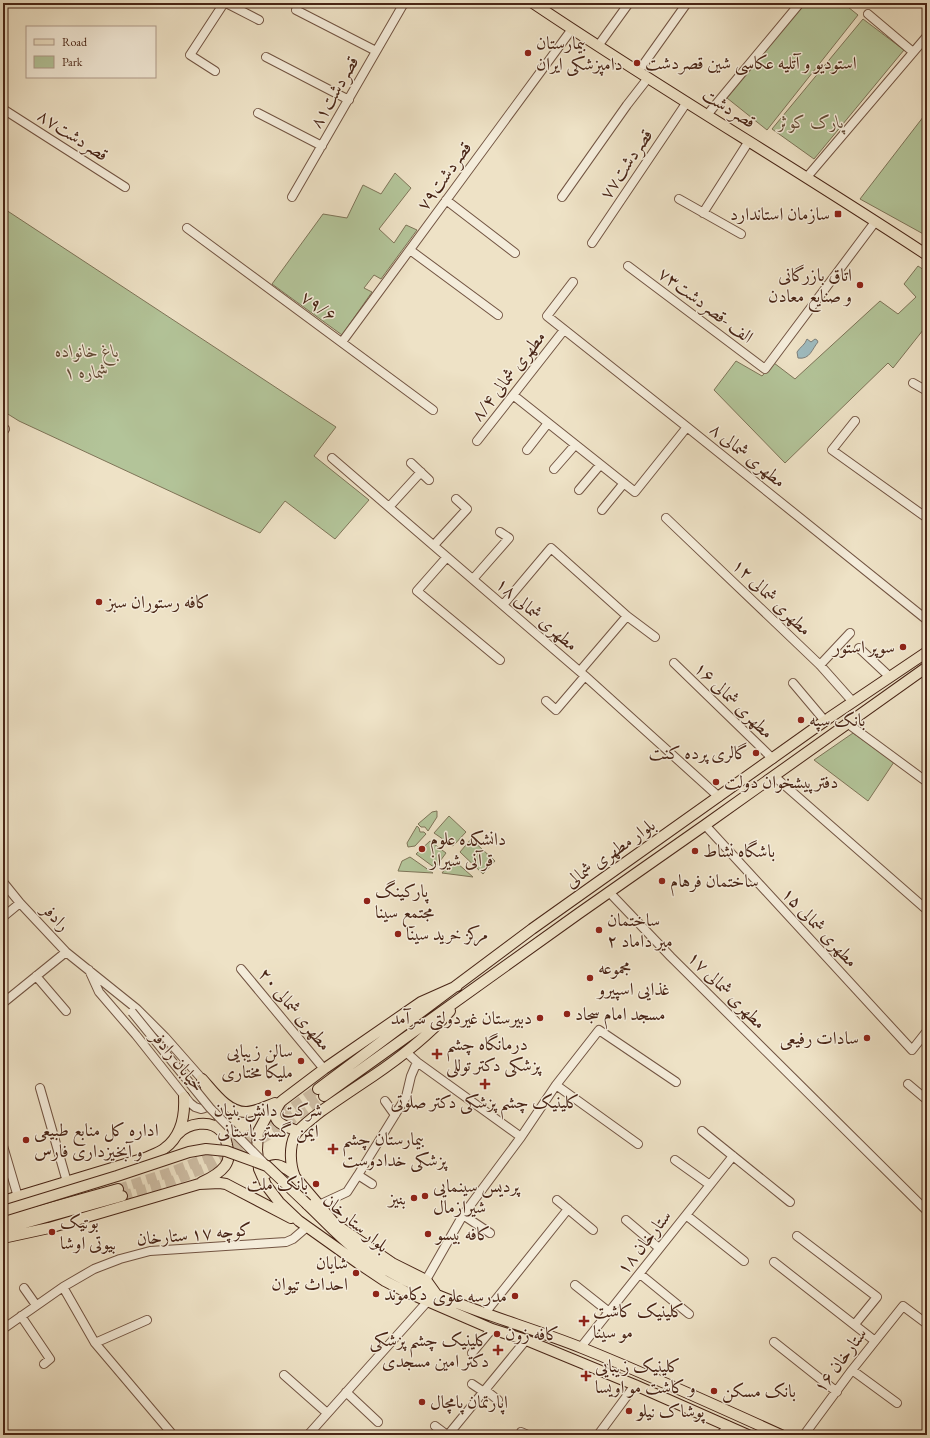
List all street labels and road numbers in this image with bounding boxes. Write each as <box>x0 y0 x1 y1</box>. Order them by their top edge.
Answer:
street label: قصردشت۸۱ <box>304 51 364 133</box>
street label: قصردشت <box>698 82 760 134</box>
street label: قصردشت۸۷ <box>33 103 113 167</box>
street label: قصردشت۷۷ <box>594 124 658 204</box>
street label: قصردشت۷۹ <box>411 137 477 215</box>
street label: الف -قصردشت۷۳ <box>653 261 759 349</box>
street label: ۷۹/۶ <box>297 285 342 326</box>
street label: ۸/۴ مطهری شمالی <box>465 326 551 426</box>
street label: ۸ مطهری شمالی <box>705 417 791 493</box>
street label: ۱۲ مطهری شمالی <box>727 553 817 641</box>
street label: ۱۸ مطهری شمالی <box>491 572 583 656</box>
street label: ۱۶ مطهری شمالی <box>689 656 779 744</box>
street label: بلوار مطهرى شمالى <box>560 813 660 893</box>
street label: ۱۵ مطهری شمالی <box>777 882 863 972</box>
street label: رادفر <box>35 896 75 936</box>
street label: ۱۷ مطهری شمالی <box>683 946 771 1034</box>
street label: ۲۰ مطهری شمالی <box>253 962 337 1056</box>
street label: خیابان رادفر <box>145 1024 210 1097</box>
street label: بلوار ستارخان <box>318 1188 394 1257</box>
street label: ۱۸ ستارخان <box>611 1205 676 1279</box>
street label: کوچه ۱۷ ستارخان <box>136 1217 253 1252</box>
street label: ۱۶ ستارخان <box>808 1322 872 1397</box>

